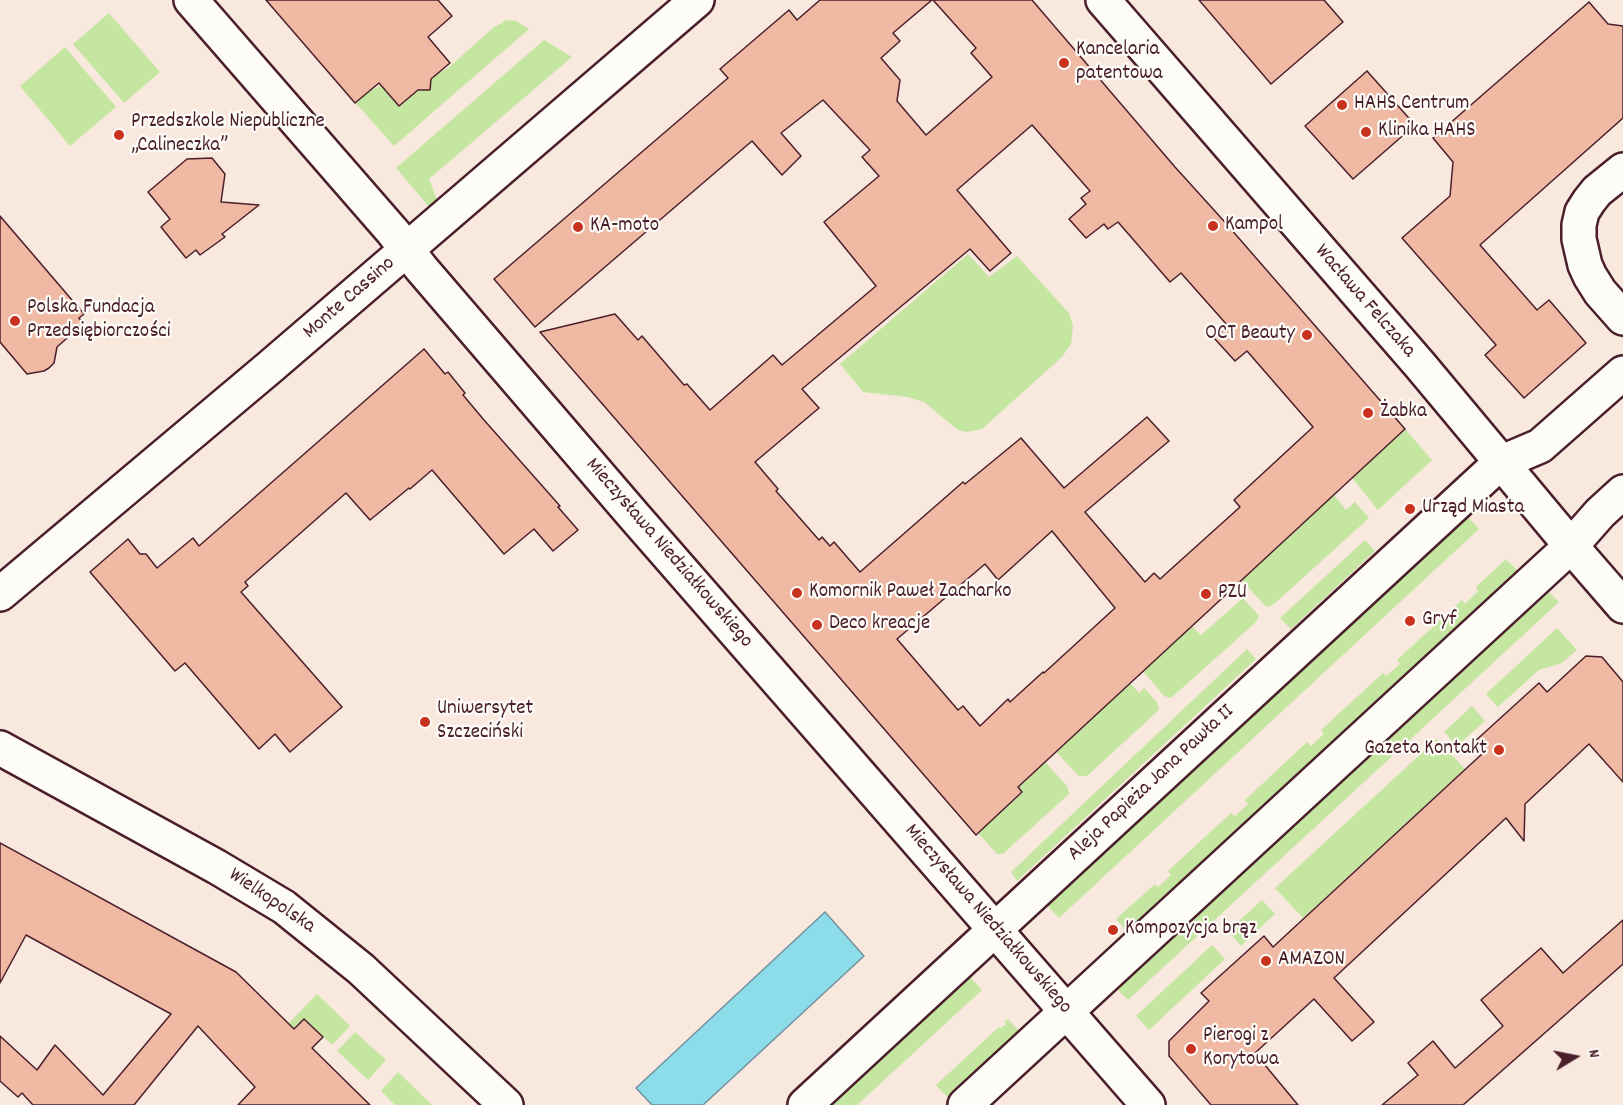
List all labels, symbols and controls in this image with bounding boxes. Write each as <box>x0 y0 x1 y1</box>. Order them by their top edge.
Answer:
place label: Kancelaria patentowa <box>1076 38 1163 88</box>
marker: Kancelaria patentowa <box>1057 56 1071 70</box>
place label: HAHS Centrum <box>1354 92 1469 118</box>
marker: HAHS Centrum <box>1335 98 1349 112</box>
place label: Przedszkole Niepubliczne „Calineczka” <box>131 110 325 160</box>
place label: Klinika HAHS <box>1378 119 1476 145</box>
marker: Klinika HAHS <box>1359 125 1373 139</box>
marker: Przedszkole Niepubliczne „Calineczka” <box>112 128 126 142</box>
place label: Kampol <box>1225 213 1283 239</box>
place label: KA-moto <box>590 214 659 240</box>
marker: Kampol <box>1206 219 1220 233</box>
marker: KA-moto <box>571 220 585 234</box>
street label: Wacława Felczaka <box>1308 240 1420 364</box>
street label: Monte Cassino <box>299 252 401 346</box>
place label: Polska Fundacja Przedsiębiorczości <box>27 296 171 346</box>
marker: Polska Fundacja Przedsiębiorczości <box>8 314 22 328</box>
place label: OCT Beauty <box>1205 322 1295 348</box>
marker: OCT Beauty <box>1300 328 1314 342</box>
place label: Żabka <box>1380 400 1427 426</box>
marker: Żabka <box>1361 406 1375 420</box>
street label: Mieczysława Niedziałkowskiego <box>579 454 757 654</box>
place label: Urząd Miasta <box>1422 496 1524 522</box>
marker: Urząd Miasta <box>1403 502 1417 516</box>
place label: Komornik Paweł Zacharko <box>809 580 1012 606</box>
place label: PZU <box>1218 581 1247 607</box>
marker: Komornik Paweł Zacharko <box>790 586 804 600</box>
marker: PZU <box>1199 587 1213 601</box>
place label: Gryf <box>1422 608 1456 634</box>
place label: Deco kreacje <box>829 612 930 638</box>
marker: Gryf <box>1403 614 1417 628</box>
marker: Deco kreacje <box>810 618 824 632</box>
place label: Uniwersytet Szczeciński <box>437 697 533 747</box>
street label: Aleja Papieża Jana Pawła II <box>1064 700 1240 868</box>
marker: Uniwersytet Szczeciński <box>418 715 432 729</box>
place label: Gazeta Kontakt <box>1364 737 1487 763</box>
marker: Gazeta Kontakt <box>1492 743 1506 757</box>
street label: Mieczysława Niedziałkowskiego <box>898 820 1076 1020</box>
street label: Wielkopolska <box>223 864 319 940</box>
place label: Kompozycja brąz <box>1125 917 1257 943</box>
marker: Kompozycja brąz <box>1106 923 1120 937</box>
place label: AMAZON <box>1278 948 1345 974</box>
marker: AMAZON <box>1259 954 1273 968</box>
place label: Pierogi z Korytowa <box>1203 1024 1279 1074</box>
north arrow <box>1545 1027 1605 1087</box>
marker: Pierogi z Korytowa <box>1184 1042 1198 1056</box>
text: N <box>1581 1048 1605 1060</box>

